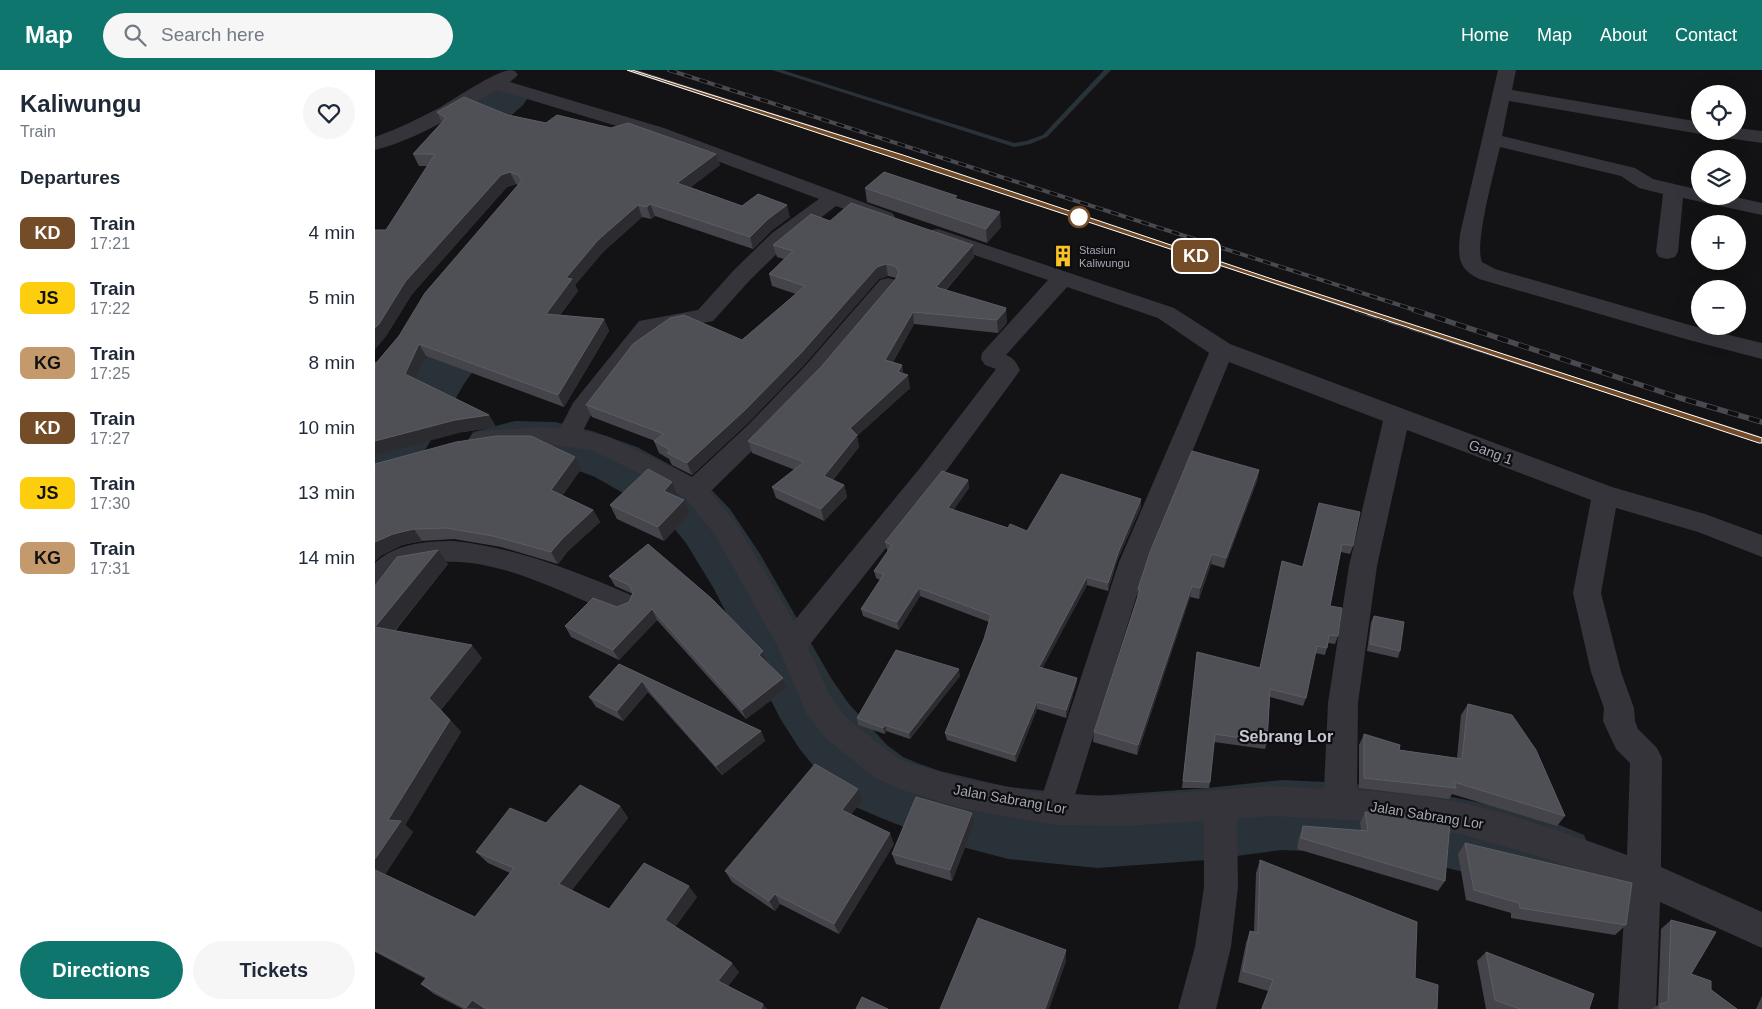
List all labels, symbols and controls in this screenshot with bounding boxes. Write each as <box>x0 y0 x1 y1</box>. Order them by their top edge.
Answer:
search box <box>103 13 453 58</box>
text: Map <box>25 21 73 48</box>
icon: search <box>121 21 149 49</box>
text: Search here <box>161 24 265 45</box>
text: Home <box>1461 25 1509 45</box>
text: Map <box>1537 25 1572 45</box>
text: About <box>1600 25 1647 45</box>
text: Contact <box>1675 25 1737 45</box>
map controls <box>1691 85 1746 335</box>
button: locate <box>1691 85 1746 140</box>
button: heart <box>303 87 355 139</box>
text: Kaliwungu <box>20 90 141 117</box>
text: Train <box>20 123 56 140</box>
button: layers <box>1691 150 1746 205</box>
text: Departures <box>20 167 120 188</box>
unlabelled marker <box>1068 206 1090 228</box>
text: Train <box>90 213 135 234</box>
button: + <box>1691 215 1746 270</box>
text: 4 min <box>309 222 355 243</box>
text: KD <box>35 223 61 243</box>
text: 17:21 <box>90 235 130 252</box>
line badge: KD <box>1173 240 1219 272</box>
building icon: Stasiun Kaliwungu <box>1050 243 1076 269</box>
place label: Stasiun Kaliwungu <box>1079 244 1130 269</box>
text: KD <box>1183 246 1209 266</box>
text: Train <box>90 278 135 299</box>
button: − <box>1691 280 1746 335</box>
text: 5 min <box>309 287 355 308</box>
text: JS <box>36 288 59 308</box>
text: 17:22 <box>90 300 130 317</box>
text: Train <box>90 343 135 364</box>
text: 8 min <box>309 352 355 373</box>
text: KG <box>34 353 61 373</box>
text: 17:25 <box>90 365 130 382</box>
text: Train <box>90 408 135 429</box>
text: 10 min <box>298 417 355 438</box>
text: KD <box>35 418 61 438</box>
text: 17:27 <box>90 430 130 447</box>
street label: Gang 1 <box>1467 436 1515 468</box>
text: Train <box>90 473 135 494</box>
text: 13 min <box>298 482 355 503</box>
text: JS <box>36 483 59 503</box>
text: 17:30 <box>90 495 130 512</box>
text: Train <box>90 538 135 559</box>
text: 14 min <box>298 547 355 568</box>
text: KG <box>34 548 61 568</box>
text: 17:31 <box>90 560 130 577</box>
district label: Sebrang Lor <box>1239 728 1333 745</box>
street label: Jalan Sabrang Lor <box>952 781 1068 817</box>
street label: Jalan Sabrang Lor <box>1369 798 1485 832</box>
button: Directions <box>20 941 183 999</box>
button: Tickets <box>193 941 355 999</box>

